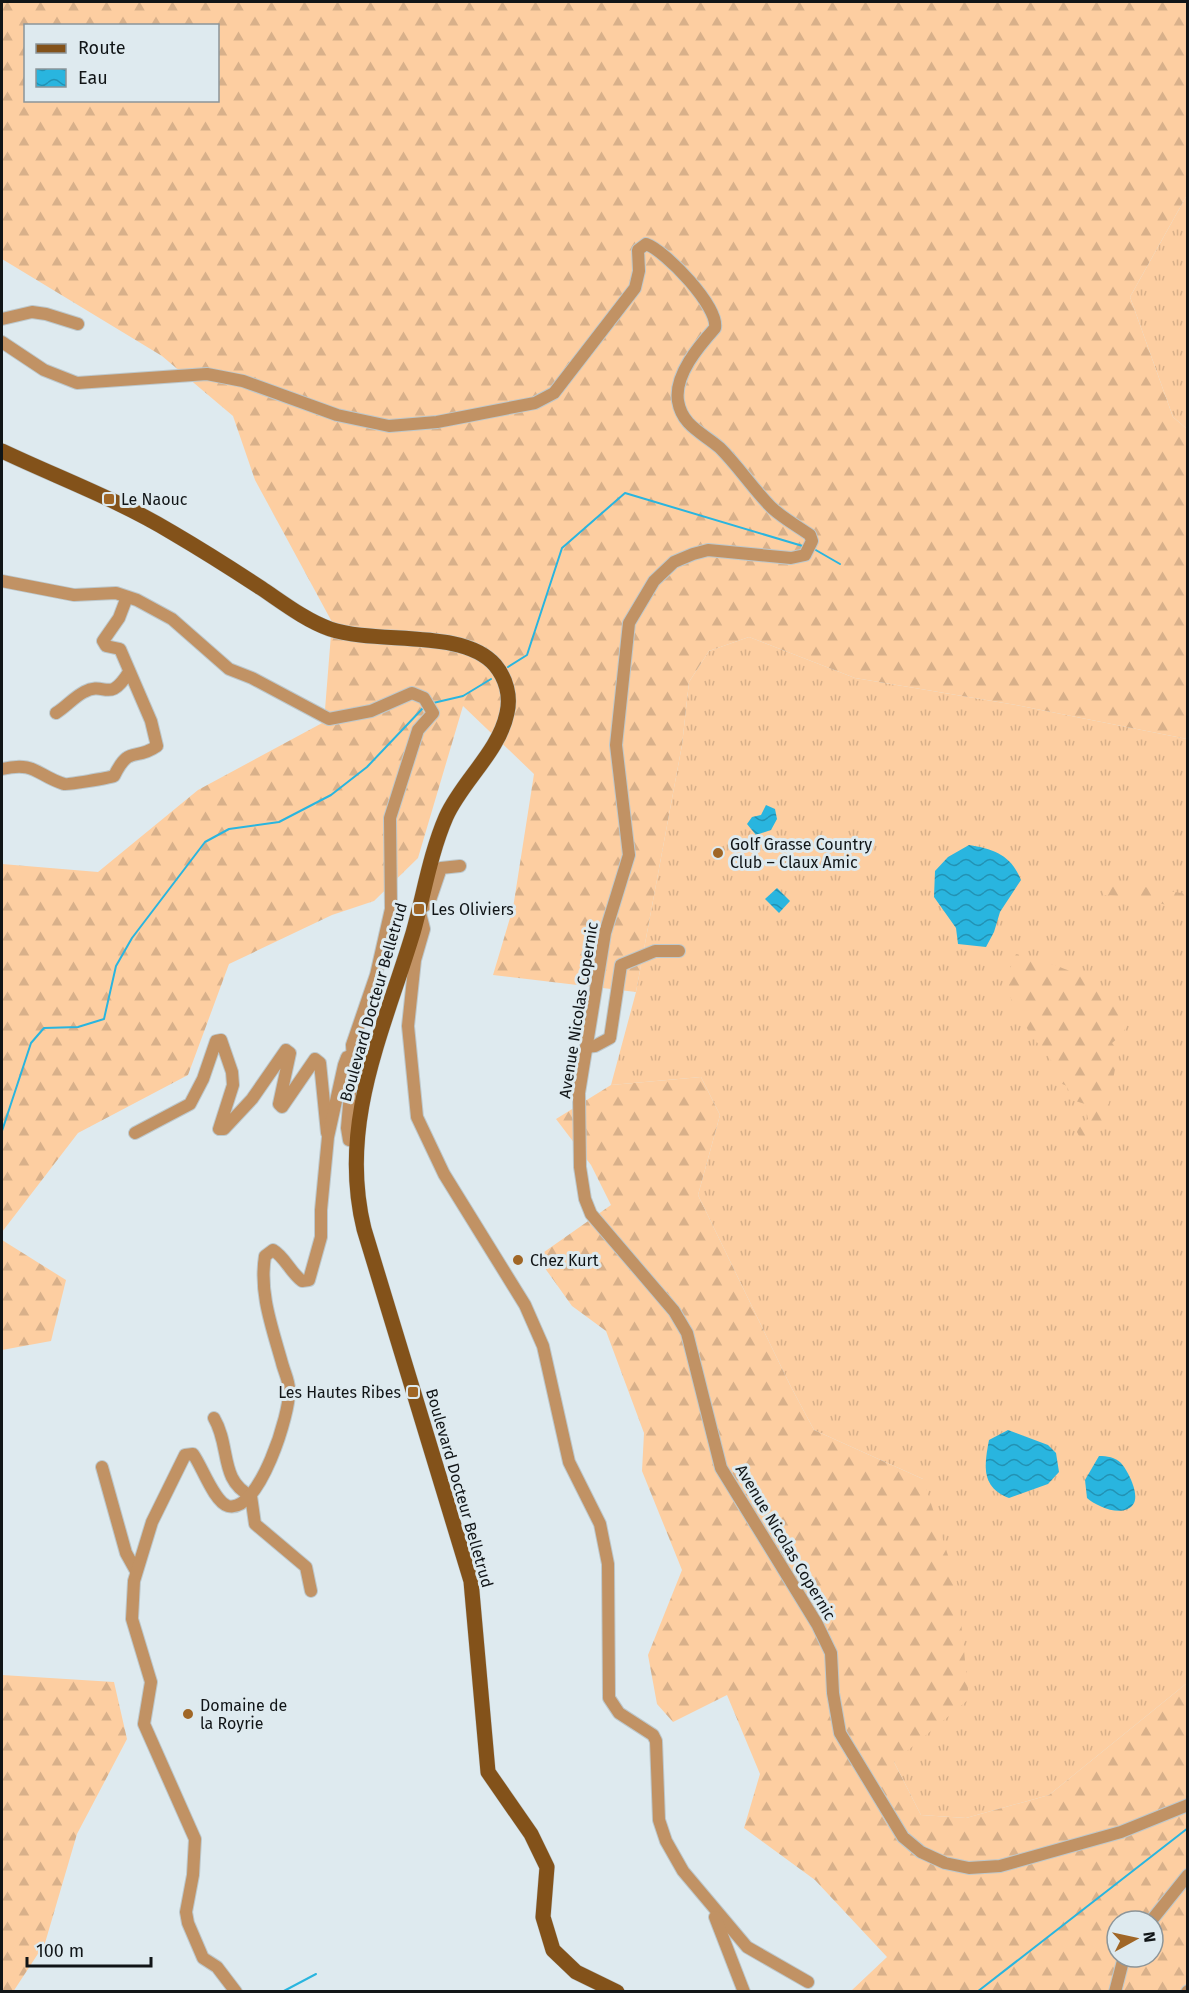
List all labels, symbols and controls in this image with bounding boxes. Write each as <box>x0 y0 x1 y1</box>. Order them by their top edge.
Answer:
legend <box>24 24 219 102</box>
text: Route <box>78 37 126 59</box>
text: Eau <box>78 67 108 89</box>
place label: Le Naouc <box>121 490 188 509</box>
marker: Le Naouc <box>102 492 116 506</box>
place label: Golf Grasse Country Club – Claux Amic <box>730 835 872 872</box>
marker: Golf Grasse Country Club – Claux Amic <box>711 846 725 860</box>
street label: Boulevard Docteur Belletrud <box>336 900 411 1104</box>
place label: Les Oliviers <box>431 900 514 919</box>
marker: Les Oliviers <box>412 902 426 916</box>
street label: Avenue Nicolas Copernic <box>555 920 602 1100</box>
place label: Chez Kurt <box>530 1251 599 1270</box>
marker: Chez Kurt <box>511 1253 525 1267</box>
place label: Les Hautes Ribes <box>278 1383 401 1402</box>
marker: Les Hautes Ribes <box>406 1385 420 1399</box>
street label: Boulevard Docteur Belletrud <box>422 1386 497 1590</box>
street label: Avenue Nicolas Copernic <box>732 1461 840 1624</box>
place label: Domaine de la Royrie <box>200 1696 287 1733</box>
marker: Domaine de la Royrie <box>181 1707 195 1721</box>
north arrow <box>1105 1909 1165 1969</box>
scale bar <box>27 1930 152 1968</box>
text: N <box>1139 1930 1160 1944</box>
text: 100 m <box>36 1940 84 1962</box>

